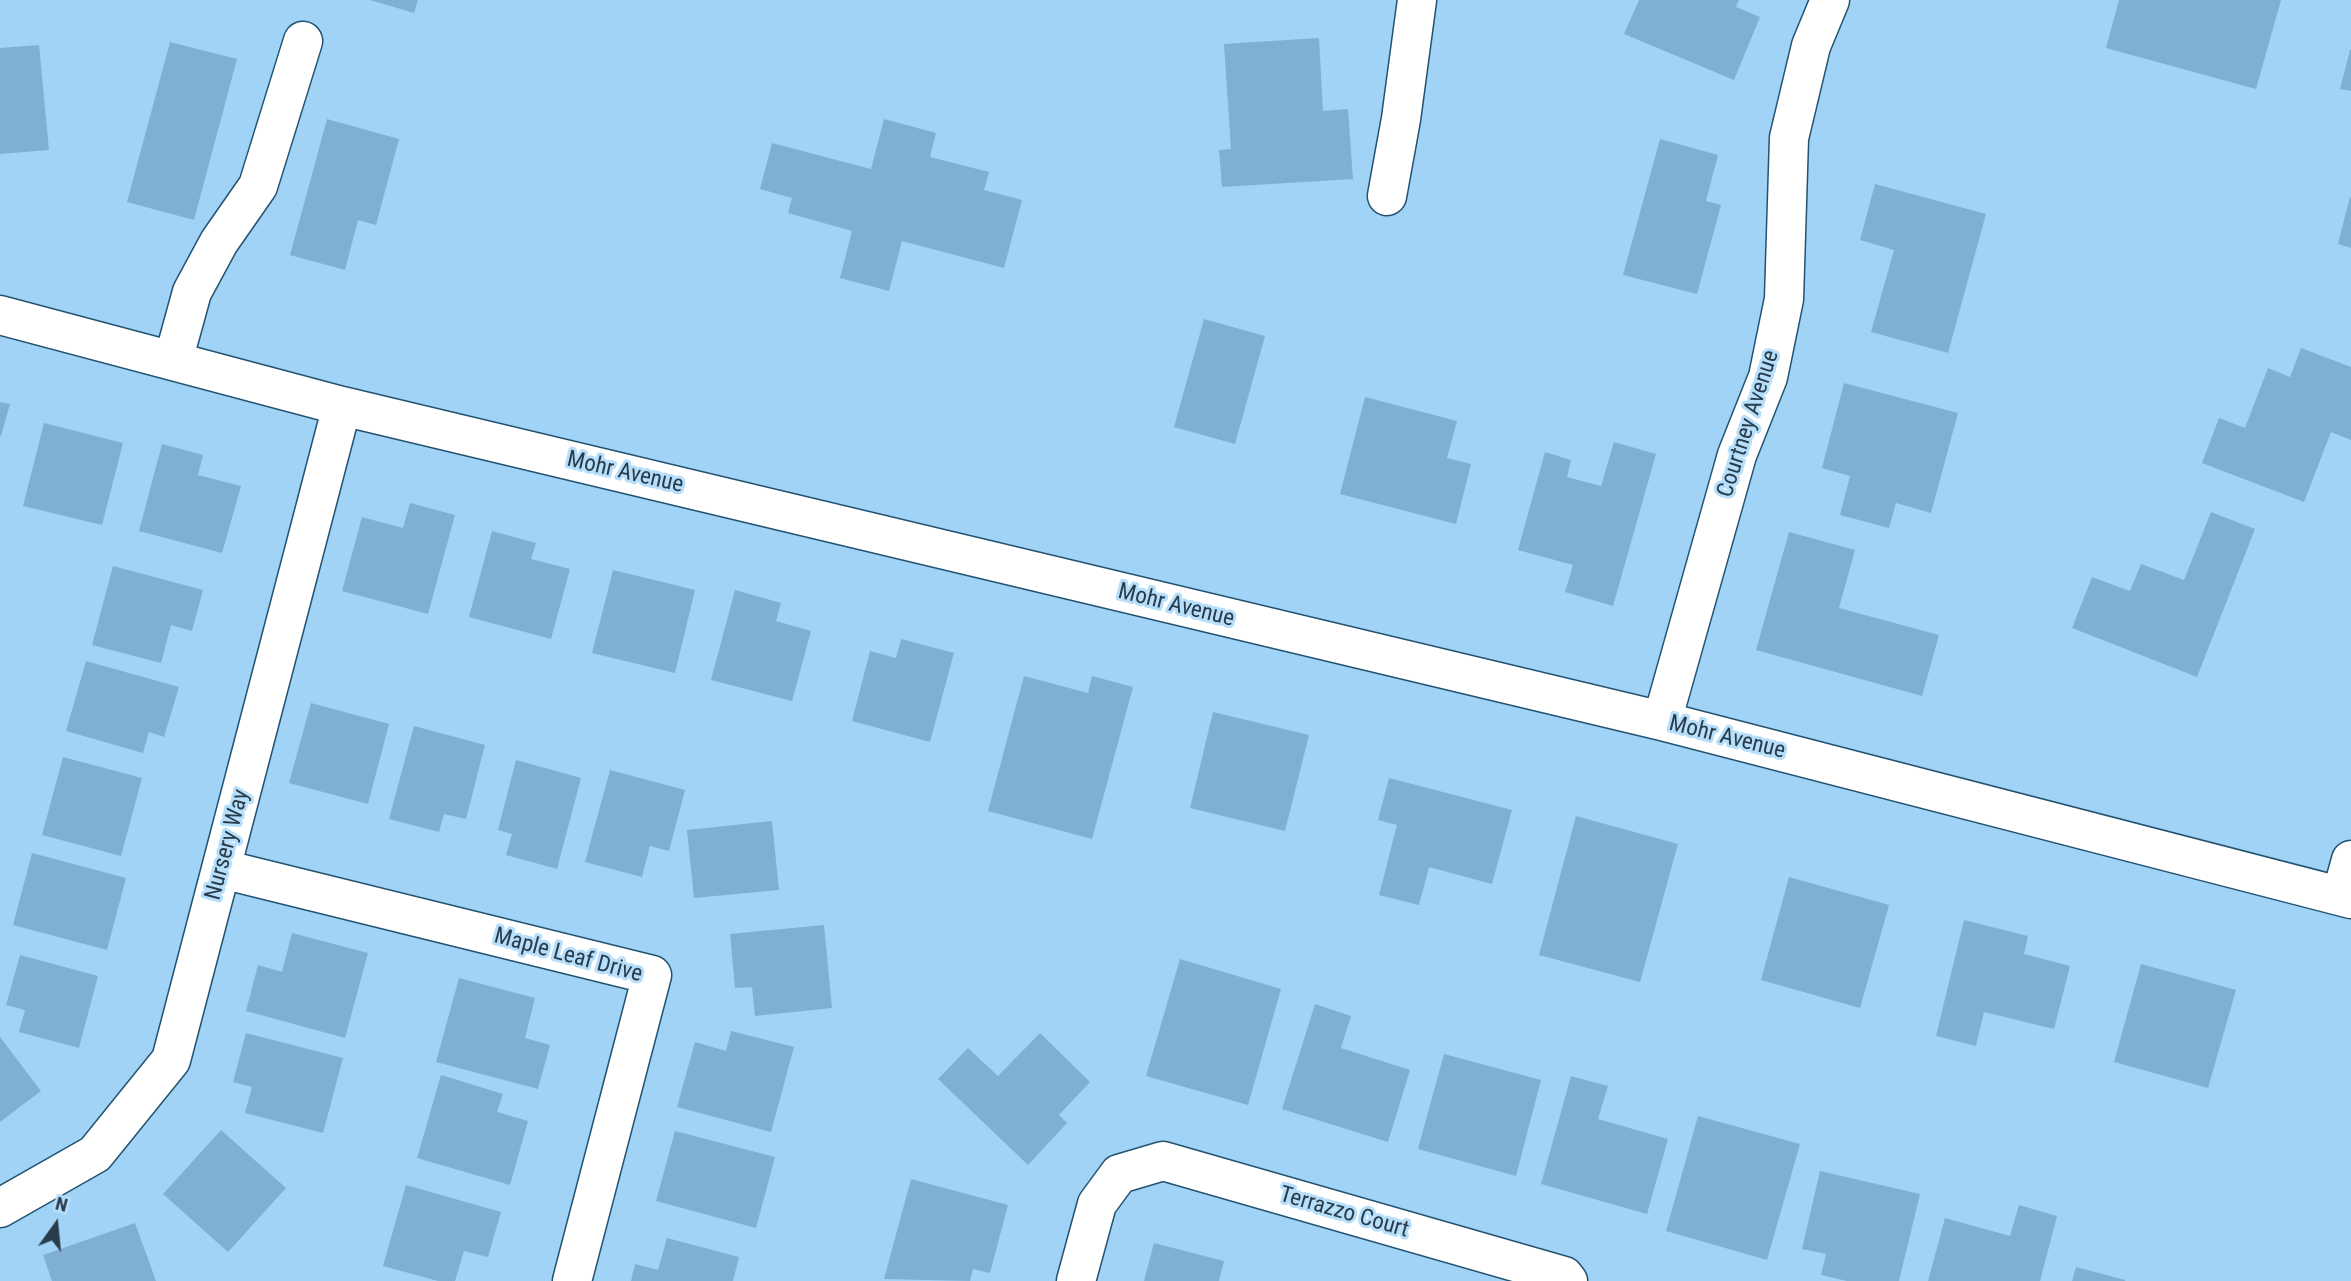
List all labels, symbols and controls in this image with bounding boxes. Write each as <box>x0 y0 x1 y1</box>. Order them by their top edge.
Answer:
street label: Courtney Avenue <box>1712 347 1786 501</box>
street label: Mohr Avenue <box>564 446 686 500</box>
street label: Mohr Avenue <box>1115 578 1237 634</box>
street label: Mohr Avenue <box>1666 710 1788 766</box>
street label: Nursery Way <box>200 787 256 903</box>
street label: Maple Leaf Drive <box>491 923 645 989</box>
street label: Terrazzo Court <box>1276 1181 1412 1245</box>
north arrow <box>21 1190 91 1260</box>
text: N <box>53 1192 70 1217</box>

